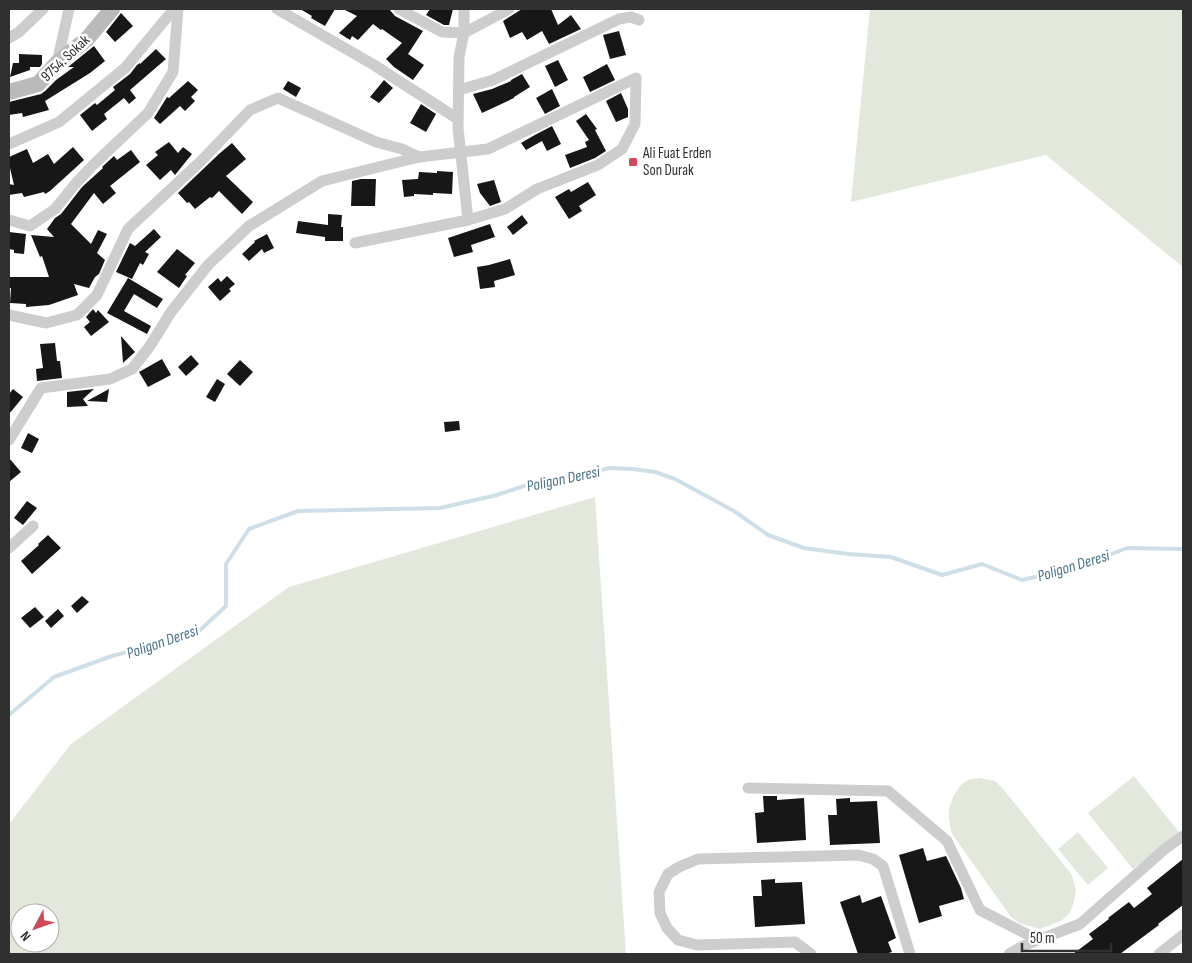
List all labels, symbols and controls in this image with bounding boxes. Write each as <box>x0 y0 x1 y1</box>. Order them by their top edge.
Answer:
street label: 9754. Sokak <box>37 31 94 86</box>
place label: Ali Fuat Erden Son Durak <box>642 144 712 180</box>
marker: Ali Fuat Erden Son Durak <box>627 156 639 168</box>
water label: Poligon Deresi <box>525 462 603 497</box>
water label: Poligon Deresi <box>1035 546 1113 586</box>
water label: Poligon Deresi <box>124 621 202 664</box>
north arrow <box>10 903 60 953</box>
scale bar <box>1022 920 1111 952</box>
text: N <box>17 928 34 945</box>
text: 50 m <box>1030 929 1055 948</box>

